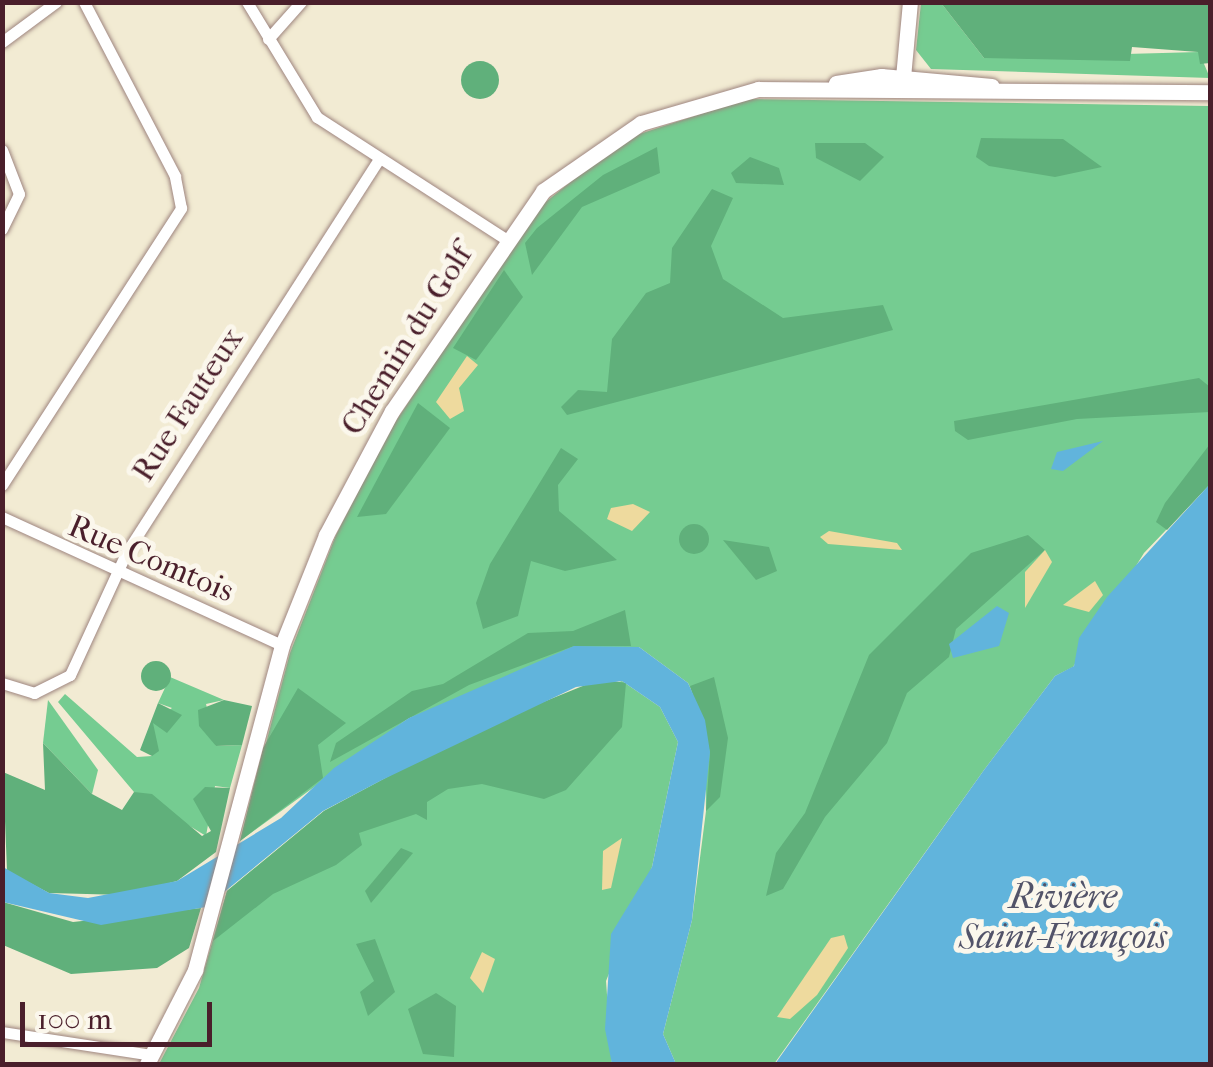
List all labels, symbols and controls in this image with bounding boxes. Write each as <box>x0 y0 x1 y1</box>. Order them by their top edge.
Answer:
street label: Chemin du Golf <box>333 238 481 442</box>
street label: Rue Fauteux <box>124 321 252 489</box>
street label: Rue Comtois <box>62 507 240 611</box>
water label: Rivière Saint-François <box>959 876 1167 958</box>
scale bar <box>25 982 218 1044</box>
text: 100 m <box>37 1002 112 1037</box>

